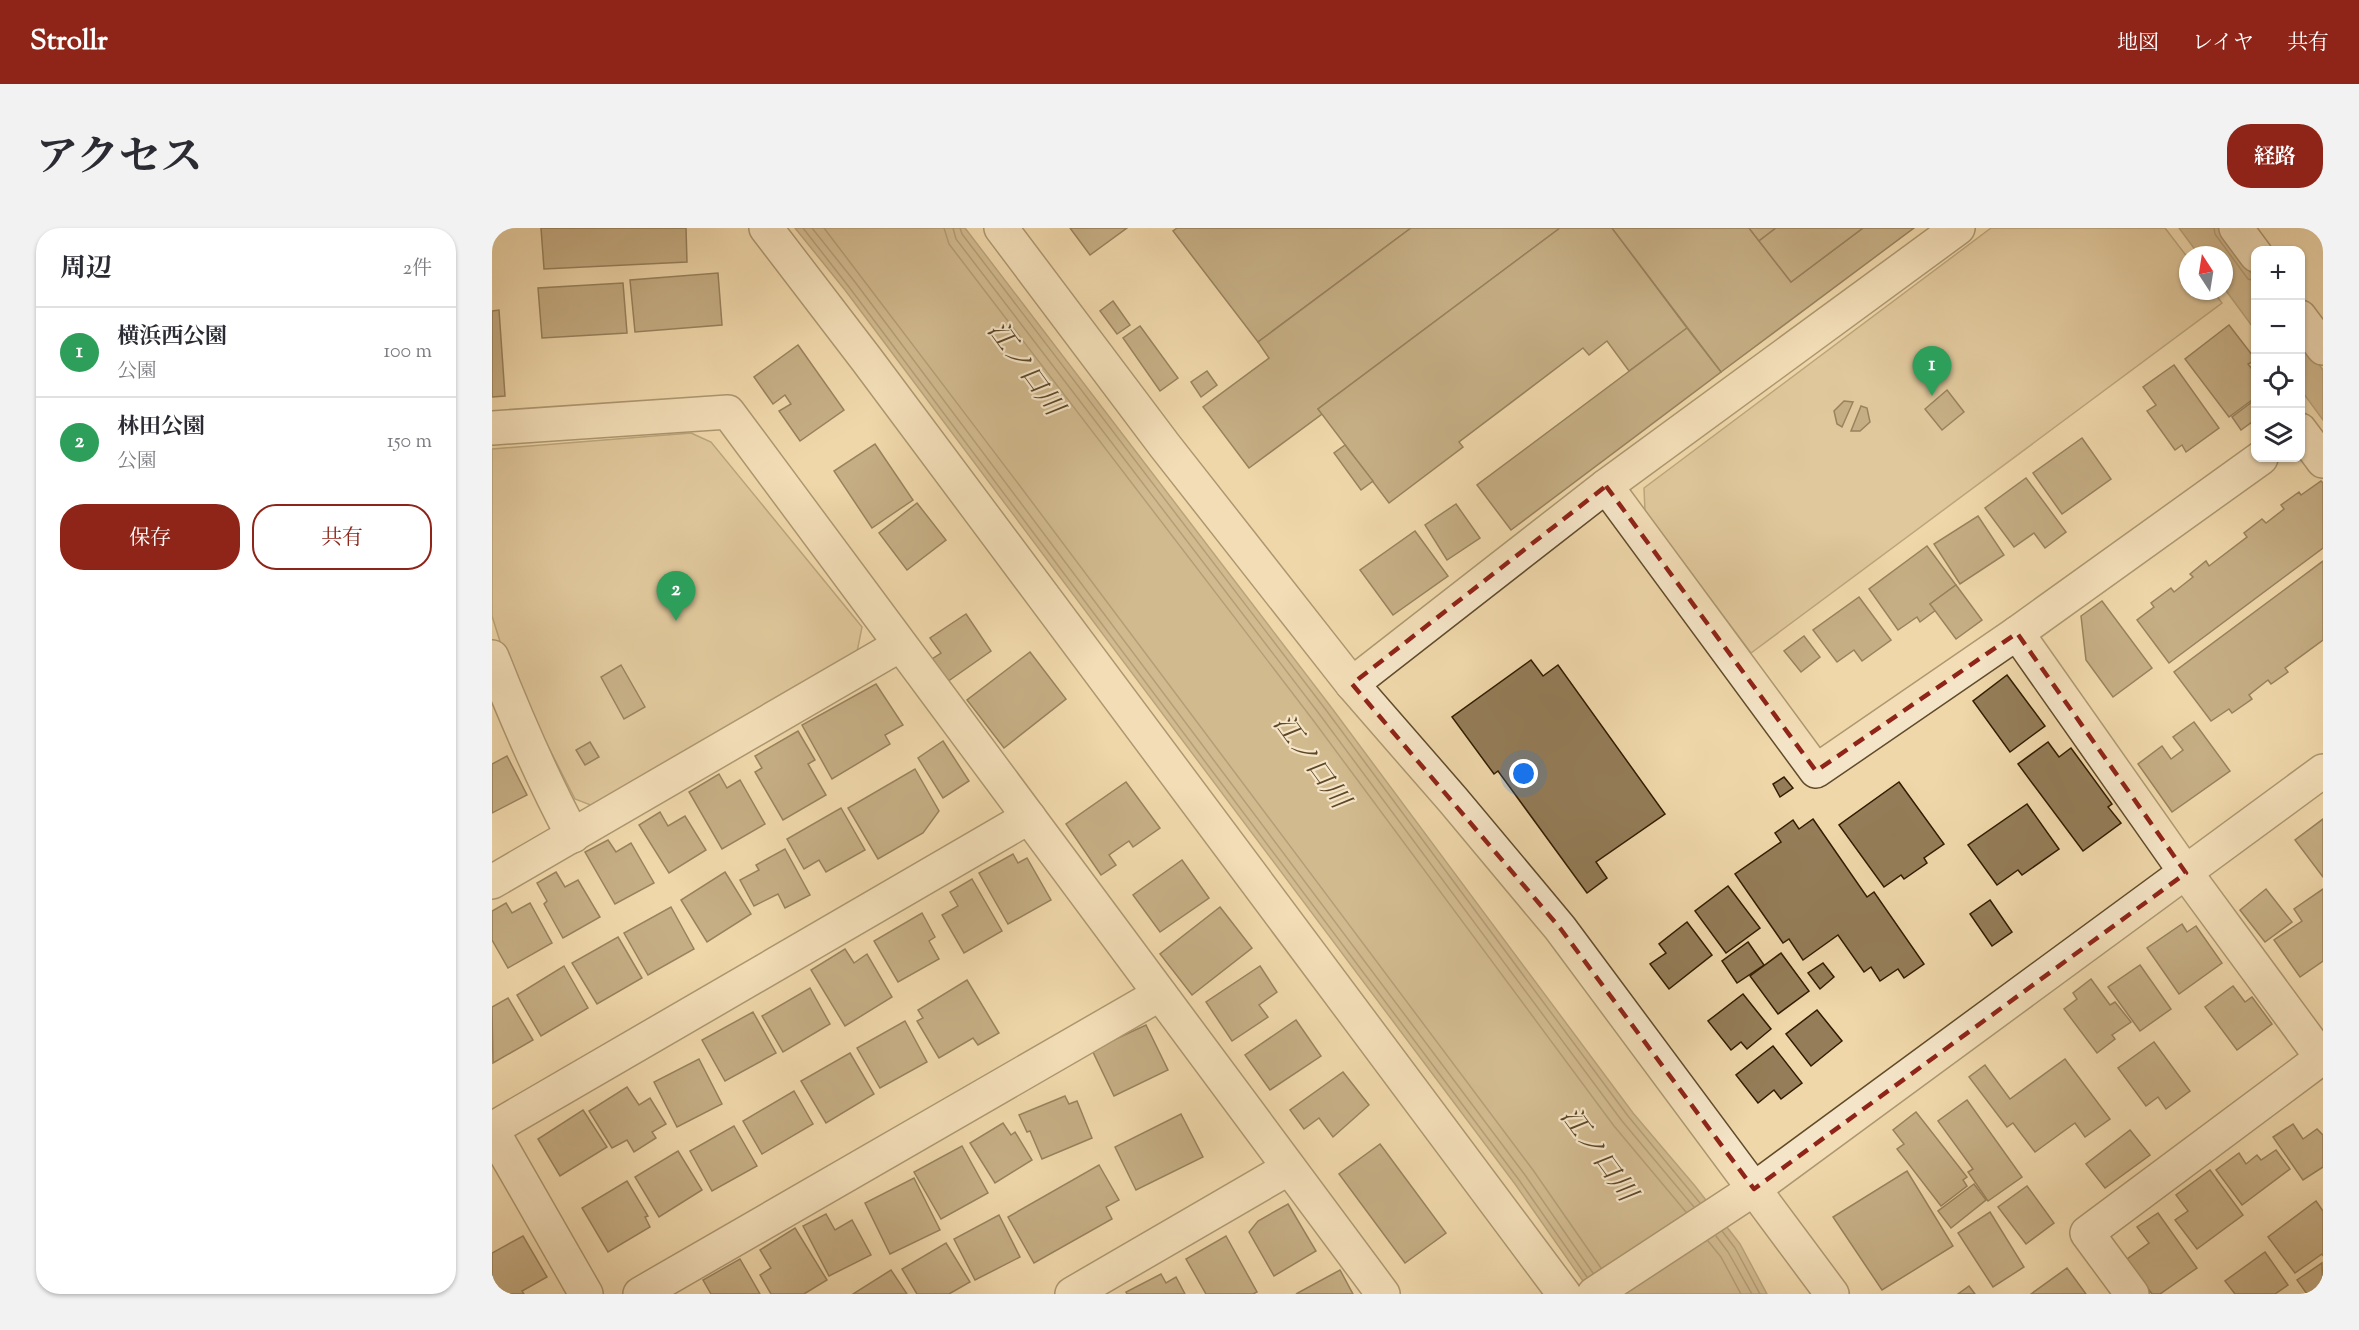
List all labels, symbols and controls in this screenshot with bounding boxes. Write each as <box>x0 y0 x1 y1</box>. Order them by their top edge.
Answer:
text: Strollr <box>30 22 108 62</box>
text: 地図 <box>2117 29 2159 59</box>
text: レイヤ <box>2192 29 2254 59</box>
text: 共有 <box>2287 29 2329 59</box>
button: 経路 <box>2227 124 2323 188</box>
text: アクセス <box>36 130 203 190</box>
north arrow <box>2179 246 2233 300</box>
map controls <box>2251 246 2305 462</box>
button: + <box>2251 246 2305 300</box>
text: 周辺 <box>60 251 112 288</box>
text: 2件 <box>403 255 432 284</box>
button: − <box>2251 300 2305 354</box>
water label: 江ノ口川 <box>976 314 1073 427</box>
text: 横浜西公園 <box>117 322 227 354</box>
text: 1 <box>76 338 83 367</box>
text: 100 m <box>383 338 432 367</box>
pin: 1 <box>1912 346 1952 396</box>
button: locate <box>2251 354 2305 408</box>
text: 公園 <box>117 358 157 387</box>
button: layers <box>2251 408 2305 462</box>
text: 林田公園 <box>117 412 205 444</box>
text: 2 <box>75 428 84 457</box>
text: 150 m <box>387 428 432 457</box>
text: 公園 <box>117 448 157 477</box>
button: 保存 <box>60 504 240 570</box>
button: 共有 <box>252 504 432 570</box>
pin: 2 <box>656 572 696 621</box>
water label: 江ノ口川 <box>1262 707 1359 820</box>
your location <box>1509 759 1538 788</box>
water label: 江ノ口川 <box>1549 1100 1646 1213</box>

